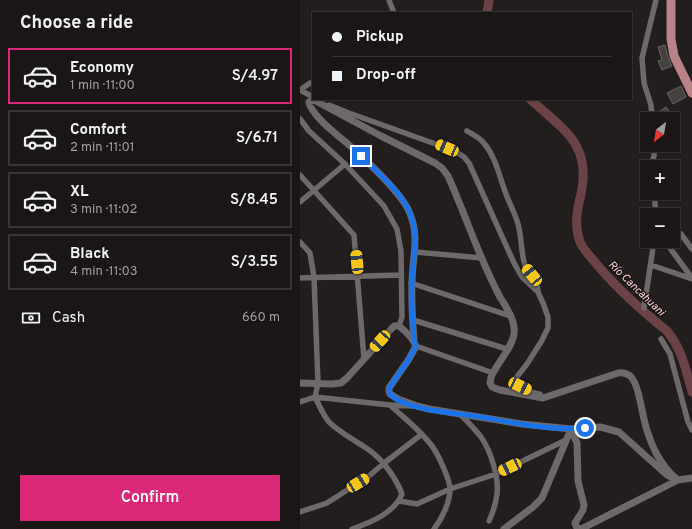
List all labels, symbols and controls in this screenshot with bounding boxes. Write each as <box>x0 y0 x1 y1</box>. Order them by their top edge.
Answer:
text: Choose a ride <box>20 12 133 35</box>
text: Pickup <box>356 28 404 47</box>
icon: car <box>22 58 58 94</box>
text: Economy <box>70 59 134 78</box>
text: Drop-off <box>356 66 416 85</box>
text: S/4.97 <box>232 67 278 86</box>
text: 1 min · 11:00 <box>70 78 135 94</box>
north arrow <box>640 112 680 152</box>
map controls <box>640 112 680 248</box>
icon: car <box>22 120 58 156</box>
text: Comfort <box>70 121 127 140</box>
text: S/6.71 <box>236 129 278 148</box>
car <box>434 138 460 158</box>
text: 2 min · 11:01 <box>70 140 135 156</box>
route end <box>352 147 370 165</box>
button: + <box>640 160 680 200</box>
icon: car <box>22 182 58 218</box>
text: XL <box>70 183 88 202</box>
text: S/8.45 <box>230 191 278 210</box>
text: 3 min · 11:02 <box>70 202 138 218</box>
button: − <box>640 208 680 248</box>
icon: car <box>22 244 58 280</box>
text: Black <box>70 245 110 264</box>
car <box>350 250 364 274</box>
text: S/3.55 <box>231 253 278 272</box>
water label: Río Cancahuani <box>605 258 669 320</box>
car <box>520 262 544 288</box>
text: 4 min · 11:03 <box>70 264 138 280</box>
icon: cash <box>20 307 42 329</box>
text: Cash <box>52 309 85 328</box>
text: 660 m <box>242 310 280 326</box>
car <box>368 328 392 354</box>
car <box>507 375 533 397</box>
route start <box>576 419 594 437</box>
car <box>497 456 523 478</box>
car <box>345 472 371 494</box>
button: Confirm <box>20 475 280 521</box>

